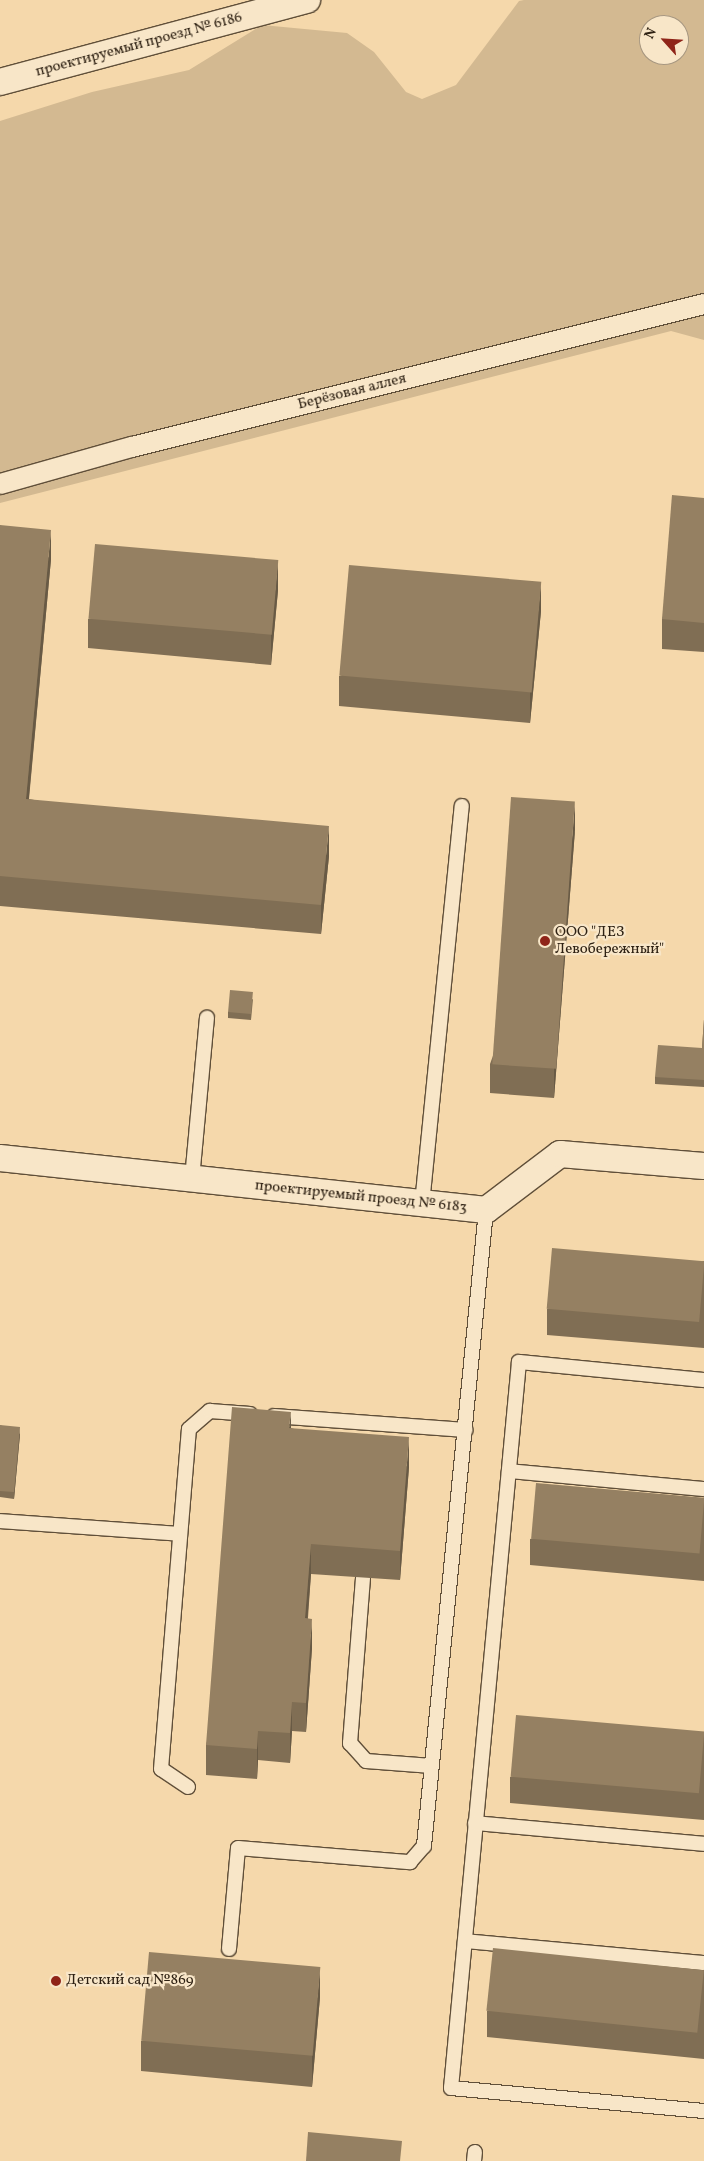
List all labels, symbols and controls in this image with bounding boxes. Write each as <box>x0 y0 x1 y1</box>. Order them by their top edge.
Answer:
street label: проектируемый проезд № 6186 <box>34 9 244 81</box>
north arrow <box>639 15 689 65</box>
text: N <box>640 25 662 42</box>
street label: Берёзовая аллея <box>296 370 408 414</box>
place label: ООО "ДЕЗ Левобережный" <box>555 923 664 958</box>
marker: ООО "ДЕЗ Левобережный" <box>539 935 551 947</box>
street label: проектируемый проезд № 6183 <box>254 1177 468 1217</box>
place label: Детский сад №869 <box>66 1972 194 1990</box>
marker: Детский сад №869 <box>50 1975 62 1987</box>

